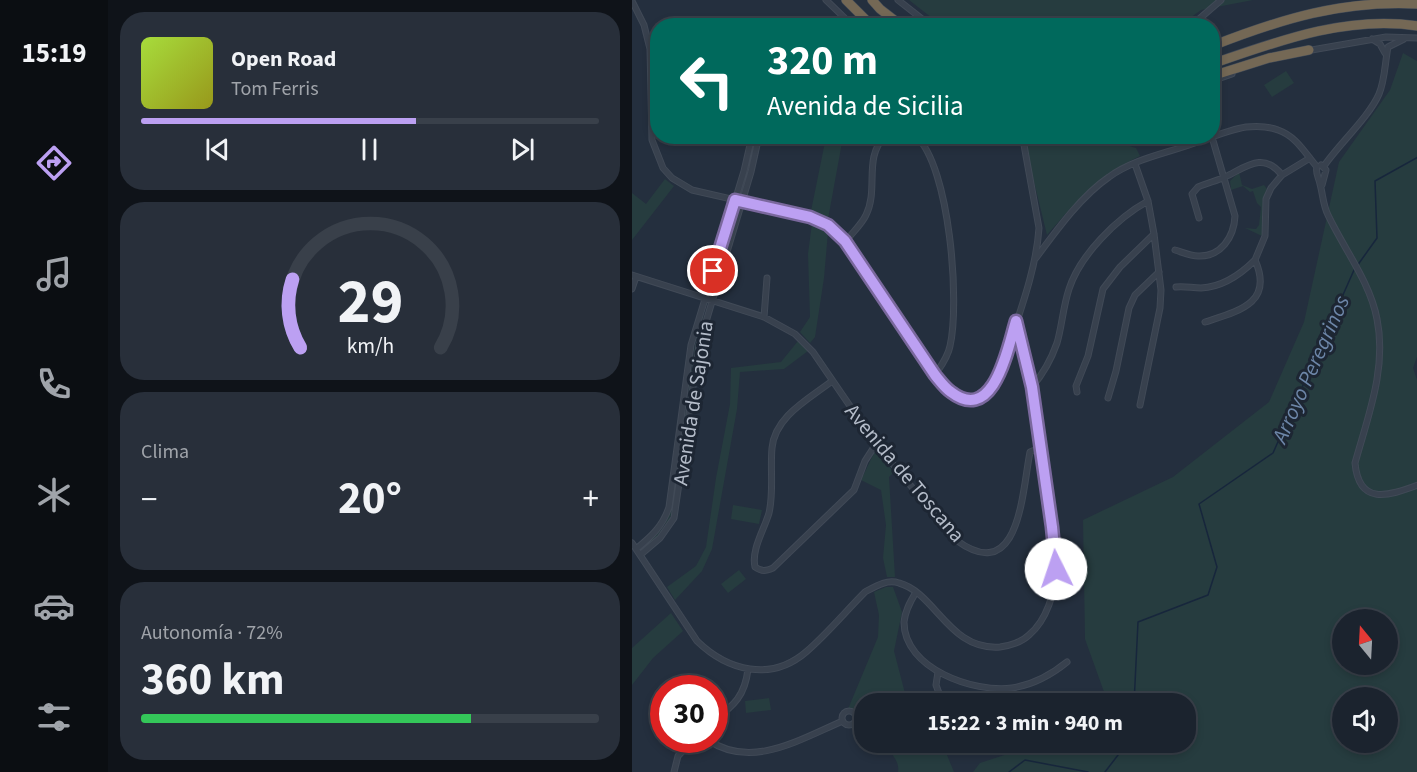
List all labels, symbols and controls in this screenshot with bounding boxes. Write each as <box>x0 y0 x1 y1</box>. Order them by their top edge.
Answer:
text: 320 m <box>767 31 878 91</box>
text: 15:19 <box>21 34 87 73</box>
icon: left <box>668 42 746 120</box>
text: Open Road <box>231 43 336 75</box>
text: Tom Ferris <box>231 75 319 103</box>
text: Avenida de Sicilia <box>767 87 964 126</box>
icon: previous <box>201 133 234 166</box>
icon: pause <box>353 133 386 166</box>
icon: next <box>506 133 539 166</box>
icon: directions <box>33 142 75 184</box>
pin <box>687 245 738 296</box>
icon: music <box>33 253 75 295</box>
icon: arrive <box>696 254 729 287</box>
text: 29 <box>337 258 403 347</box>
water label: Arroyo Peregrinos <box>1263 290 1358 450</box>
street label: Avenida de Sajonia <box>665 318 721 488</box>
text: km/h <box>346 331 394 362</box>
icon: phone <box>33 363 75 405</box>
street label: Avenida de Toscana <box>838 397 972 549</box>
text: Clima <box>141 438 189 466</box>
text: 20° <box>338 467 402 531</box>
icon: climate <box>33 474 75 516</box>
text: − <box>141 476 157 523</box>
text: + <box>583 476 599 523</box>
position arrow <box>1024 537 1088 601</box>
icon: car <box>33 585 75 627</box>
north arrow <box>1332 609 1398 675</box>
map controls <box>1332 609 1398 753</box>
text: Autonomía · 72% <box>141 619 283 647</box>
text: 360 km <box>141 648 285 712</box>
speed limit sign: 30 <box>650 675 728 753</box>
button: sound <box>1332 687 1398 753</box>
icon: filters <box>33 696 75 738</box>
text: 15:22 · 3 min · 940 m <box>927 707 1123 739</box>

